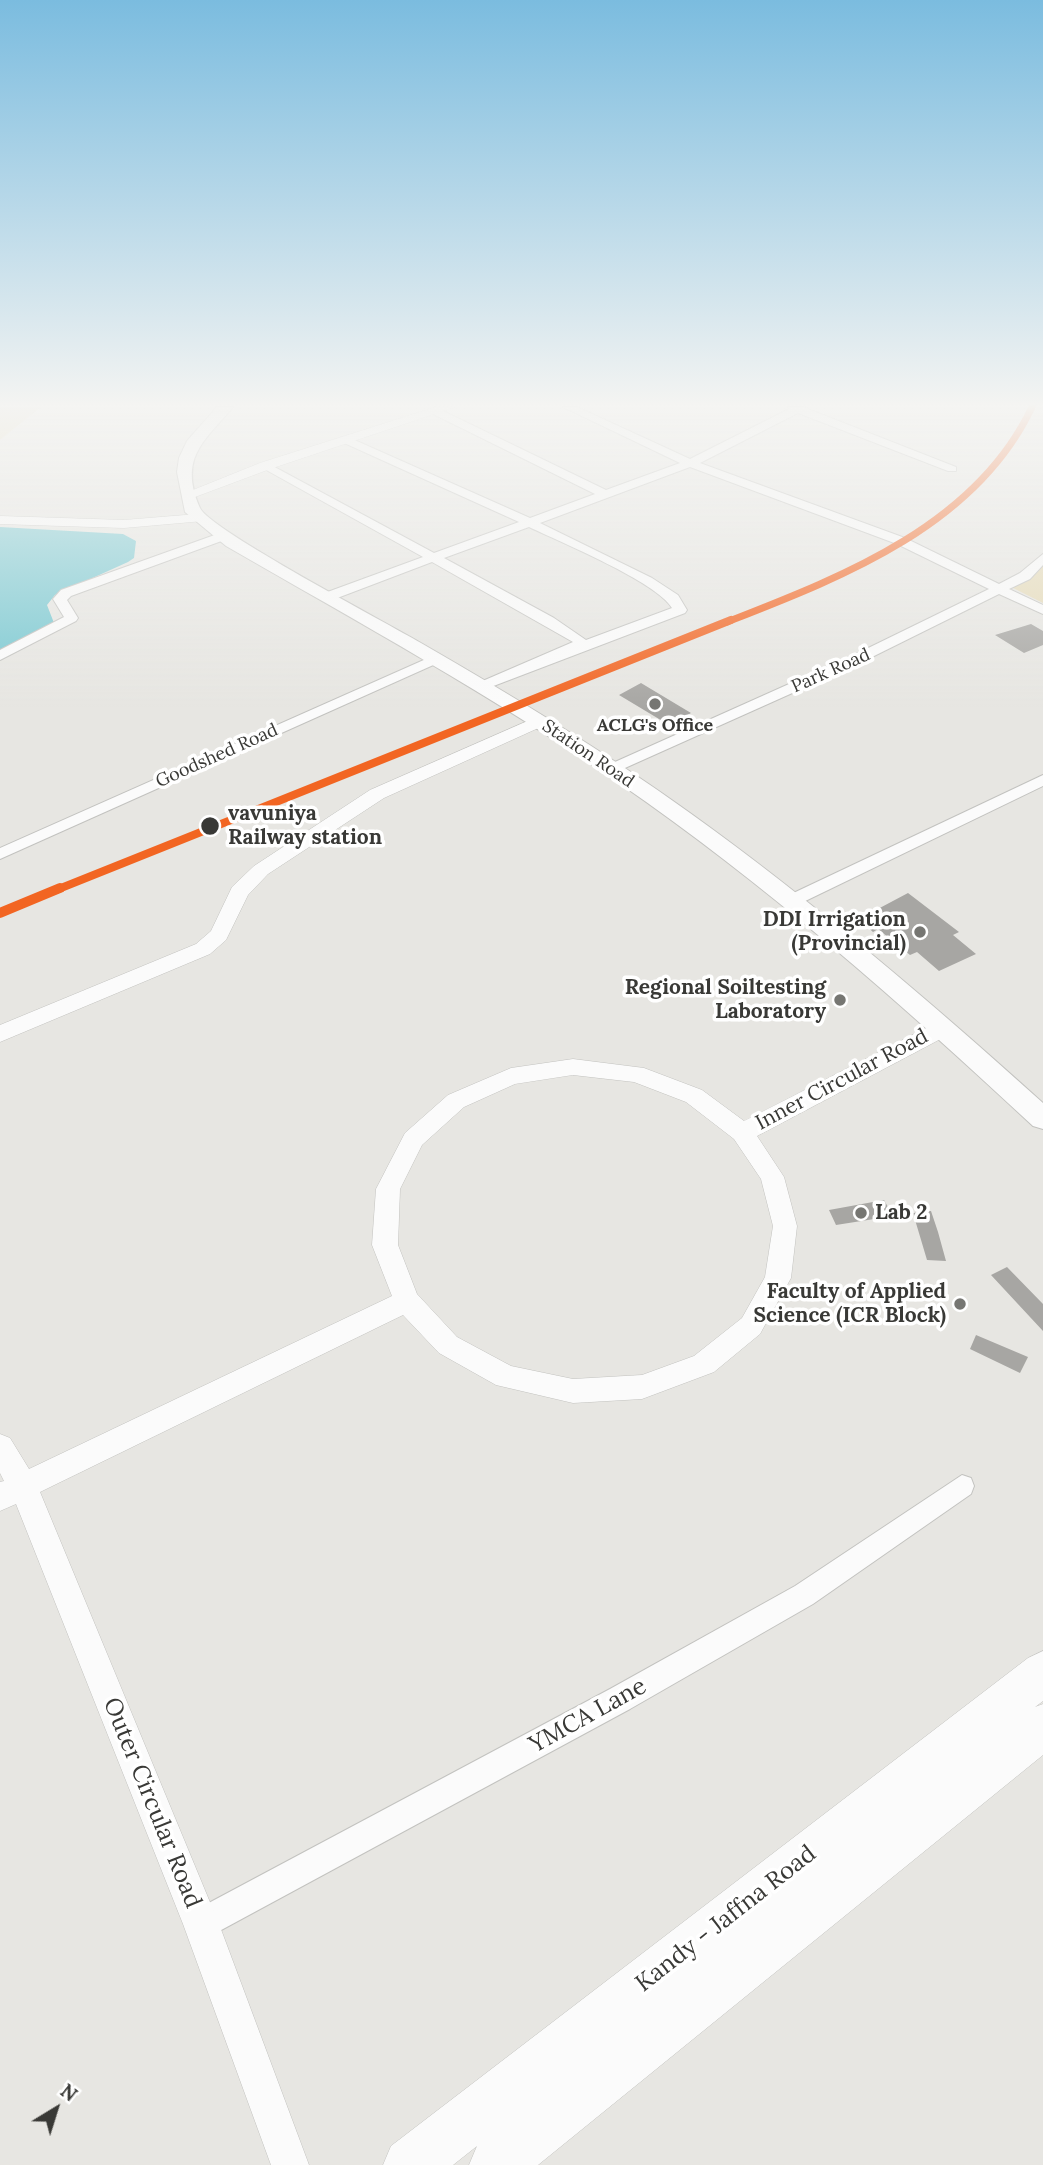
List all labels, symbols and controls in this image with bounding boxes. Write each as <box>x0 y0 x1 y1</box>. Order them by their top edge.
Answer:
street label: Park Road <box>788 644 874 698</box>
marker: ACLG's Office <box>647 696 663 712</box>
street label: Station Road <box>538 715 638 793</box>
place label: ACLG's Office <box>597 715 713 737</box>
street label: Goodshed Road <box>153 719 281 793</box>
place label: vavuniya Railway station <box>228 801 382 851</box>
marker: vavuniya Railway station <box>199 815 221 837</box>
place label: DDI Irrigation (Provincial) <box>763 907 906 957</box>
marker: DDI Irrigation (Provincial) <box>912 924 928 940</box>
place label: Regional Soiltesting Laboratory <box>625 975 826 1025</box>
marker: Regional Soiltesting Laboratory <box>832 992 848 1008</box>
street label: Inner Circular Road <box>752 1024 932 1136</box>
place label: Lab 2 <box>875 1200 927 1226</box>
marker: Lab 2 <box>853 1205 869 1221</box>
place label: Faculty of Applied Science (ICR Block) <box>753 1279 946 1329</box>
marker: Faculty of Applied Science (ICR Block) <box>952 1296 968 1312</box>
street label: YMCA Lane <box>524 1672 652 1760</box>
street label: Outer Circular Road <box>97 1694 207 1912</box>
street label: Kandy - Jaffna Road <box>630 1840 822 1998</box>
north arrow <box>21 2074 91 2144</box>
text: N <box>56 2078 82 2106</box>

